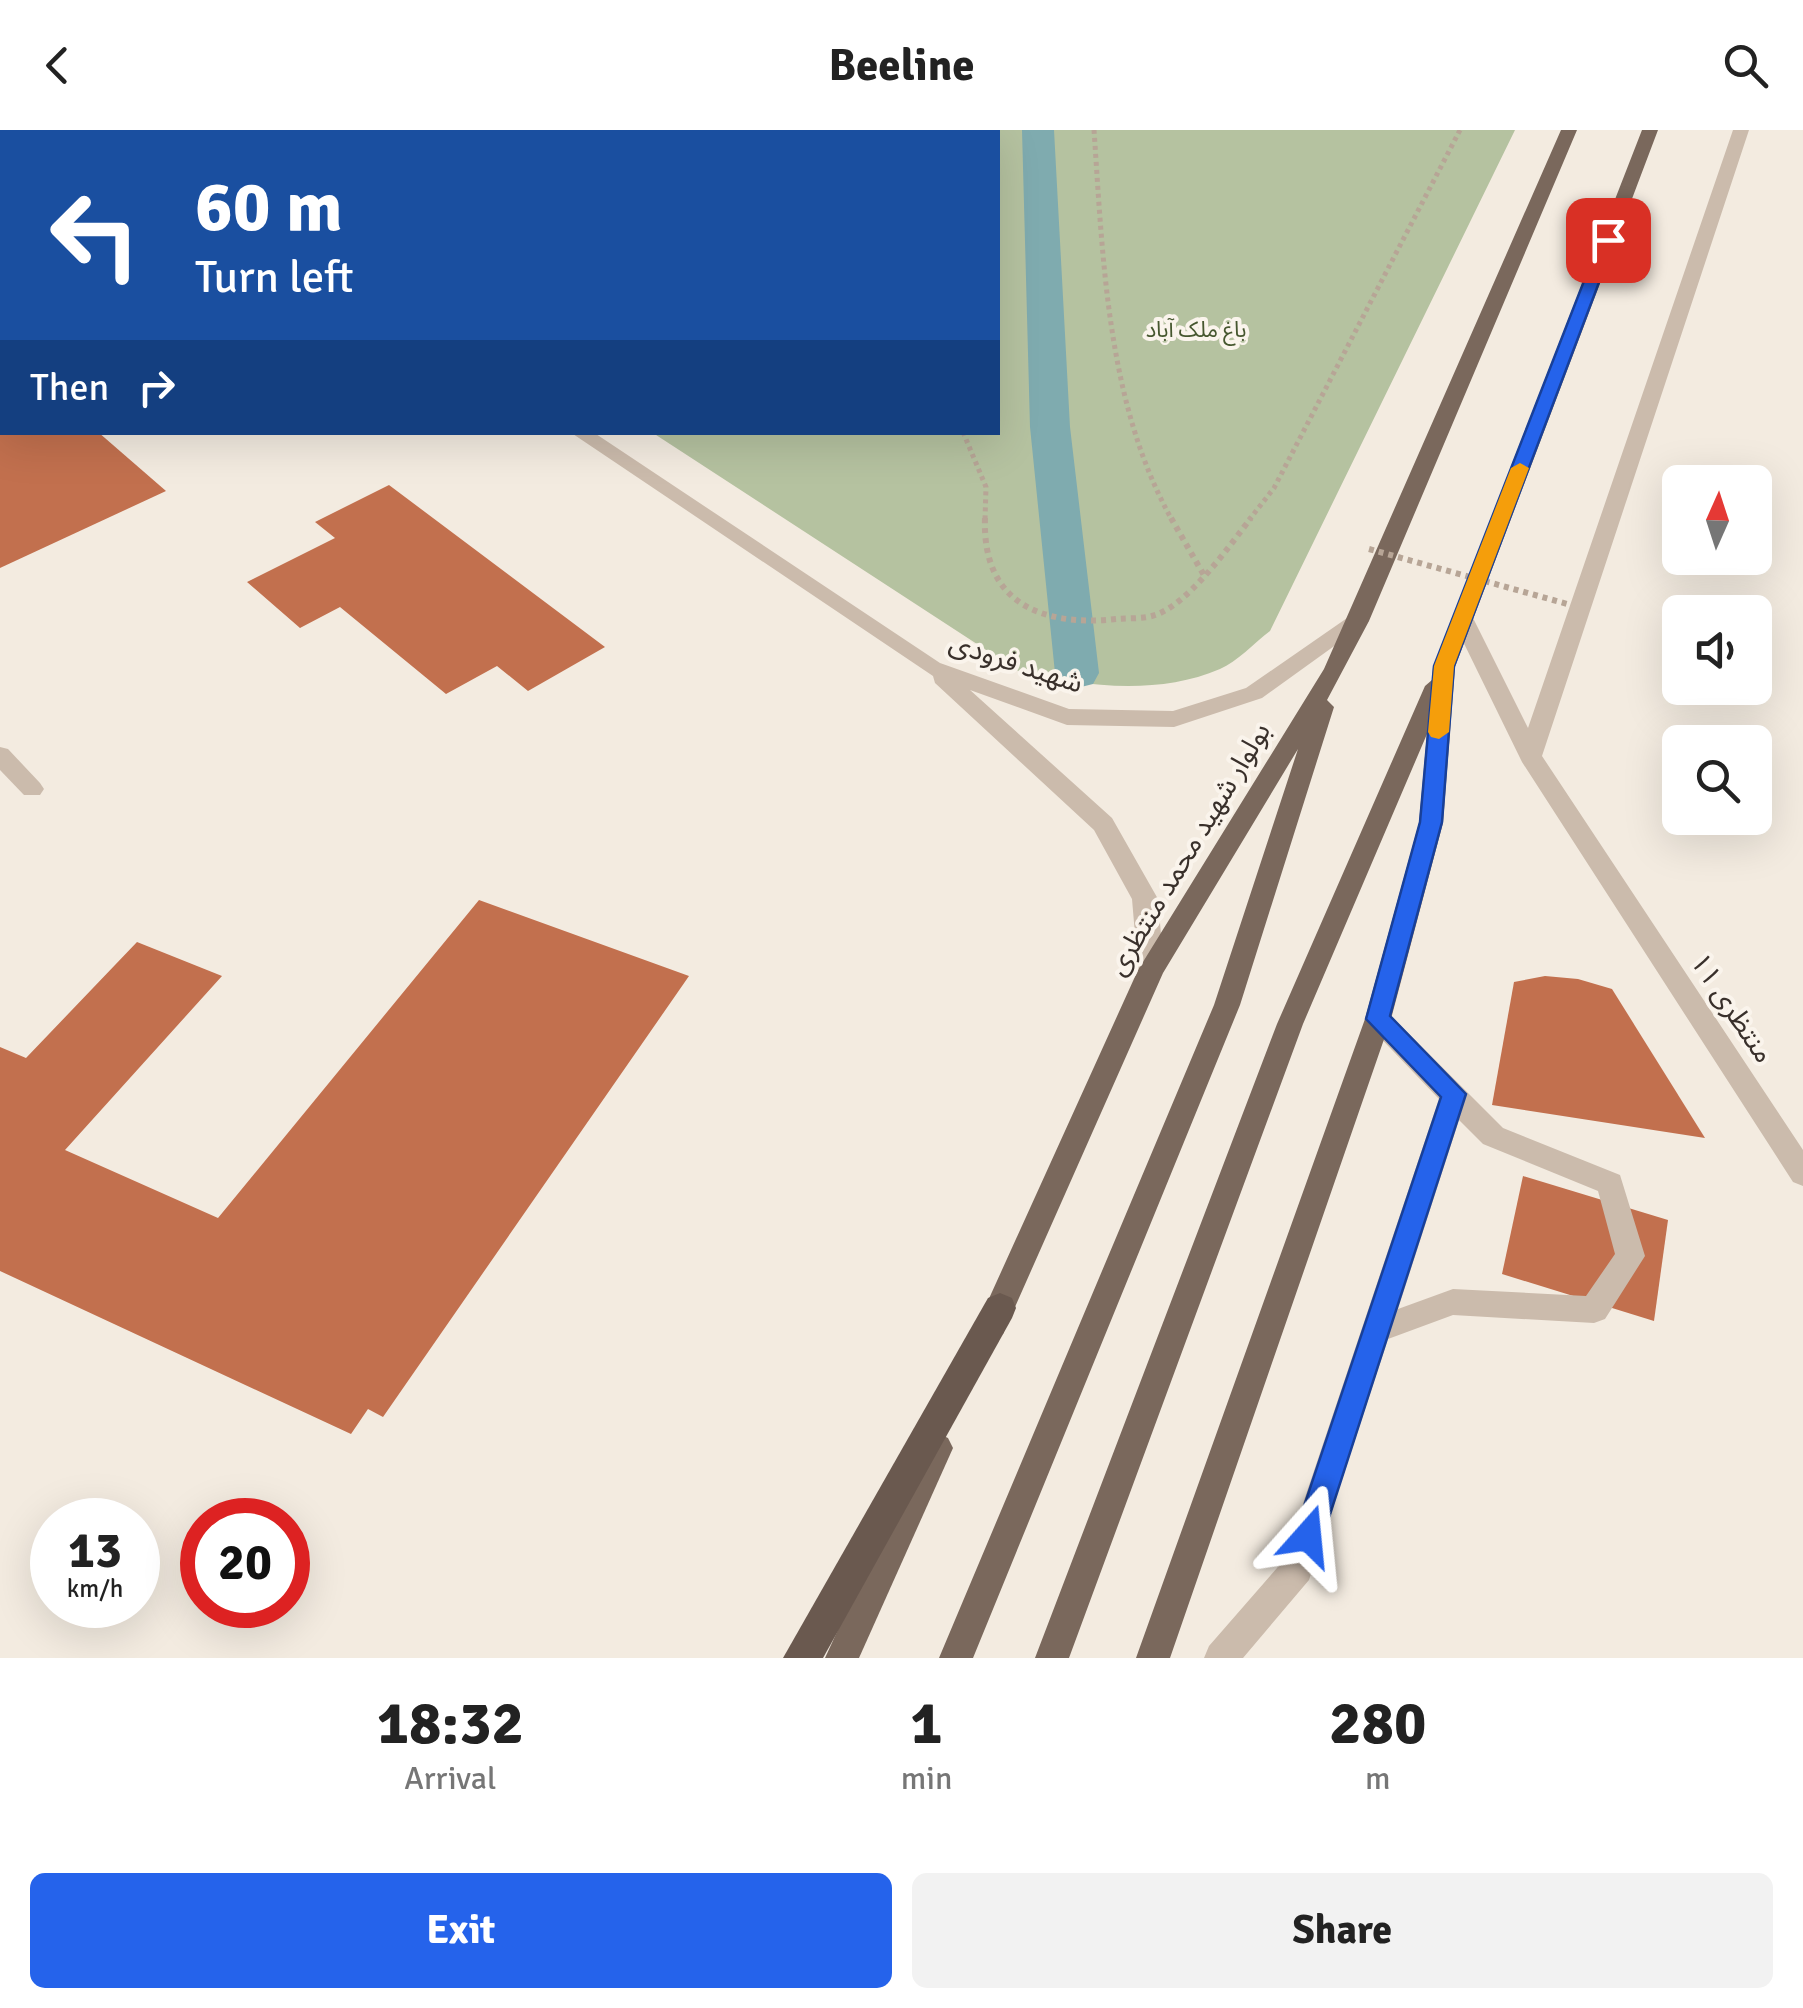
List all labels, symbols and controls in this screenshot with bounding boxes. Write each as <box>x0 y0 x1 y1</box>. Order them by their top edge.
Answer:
icon: back <box>30 38 85 93</box>
text: Beeline <box>828 38 975 93</box>
icon: search <box>1718 38 1773 93</box>
text: 60 m <box>195 164 343 250</box>
icon: left <box>30 170 160 300</box>
pin <box>1566 198 1651 283</box>
icon: arrive <box>1581 213 1636 268</box>
text: Turn left <box>195 250 354 305</box>
park label: باغ ملک آباد <box>1146 316 1246 346</box>
icon: right <box>129 360 184 415</box>
text: Then <box>30 364 109 411</box>
north arrow <box>1662 465 1772 575</box>
map controls <box>1662 465 1772 835</box>
button: sound <box>1662 595 1772 705</box>
street label: شهید فرودی <box>945 625 1087 701</box>
street label: بولوار شهید محمد منتظری <box>1100 716 1278 982</box>
button: search <box>1662 725 1772 835</box>
street label: منتظری ۱۱ <box>1683 947 1781 1069</box>
position arrow <box>1256 1484 1360 1588</box>
speed limit sign: 20 <box>180 1498 310 1628</box>
text: 13 <box>68 1520 122 1582</box>
text: km/h <box>67 1573 123 1604</box>
text: 18:32 <box>377 1687 524 1761</box>
text: 1 <box>910 1687 943 1761</box>
text: 280 <box>1329 1687 1426 1761</box>
text: Arrival <box>404 1759 496 1798</box>
text: min <box>901 1759 952 1798</box>
text: m <box>1365 1759 1390 1798</box>
button: Exit <box>30 1873 892 1988</box>
button: Share <box>912 1873 1773 1988</box>

